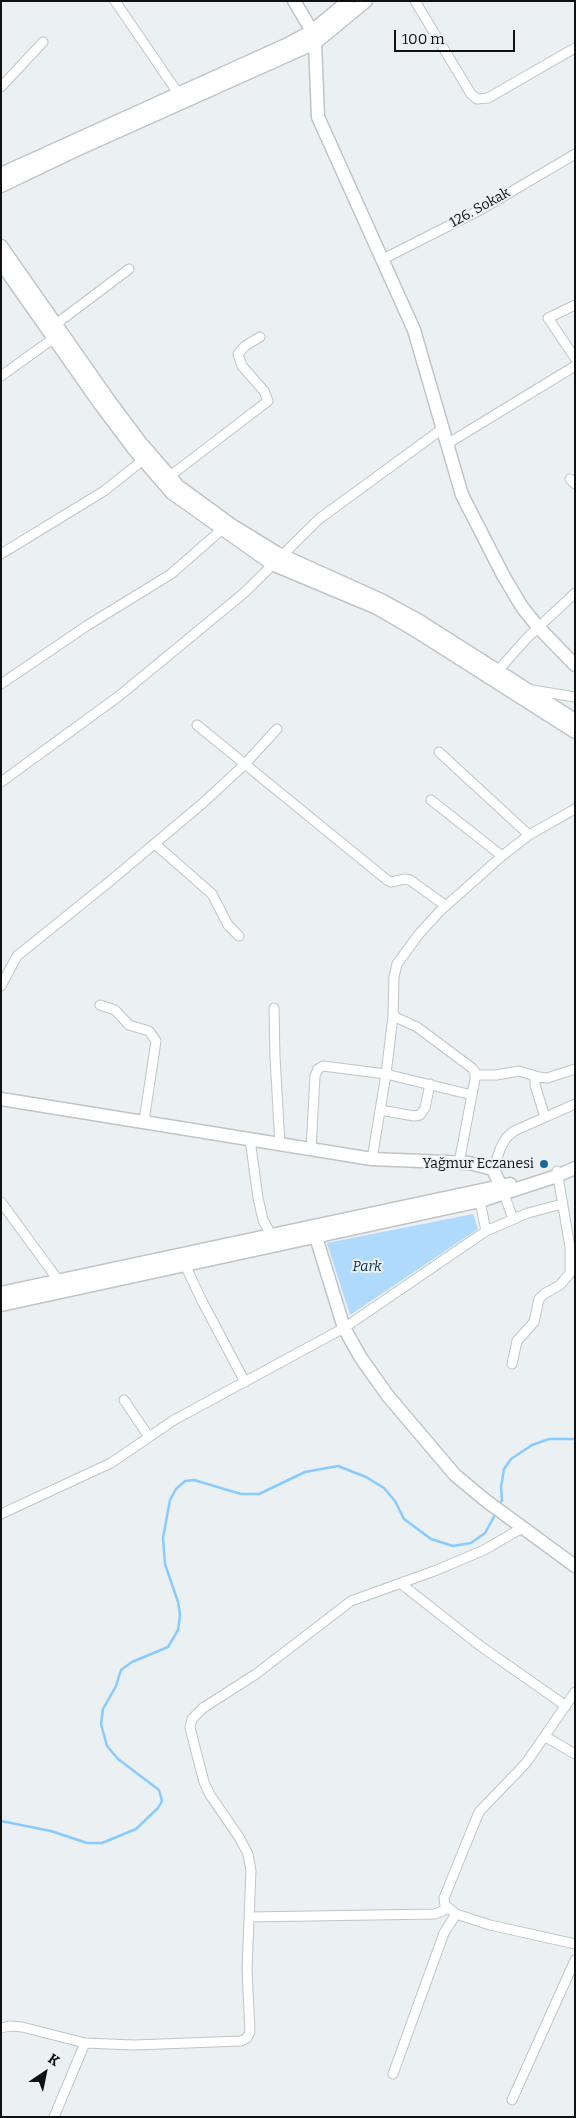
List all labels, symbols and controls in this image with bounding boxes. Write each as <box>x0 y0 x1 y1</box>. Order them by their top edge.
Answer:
scale bar <box>396 20 517 52</box>
text: 100 m <box>402 30 445 48</box>
street label: 126. Sokak <box>447 184 513 232</box>
place label: Yağmur Eczanesi <box>423 1156 534 1172</box>
marker: Yağmur Eczanesi <box>538 1158 550 1170</box>
park label: Park <box>352 1259 382 1275</box>
north arrow <box>20 2048 70 2098</box>
text: K <box>45 2050 63 2070</box>

